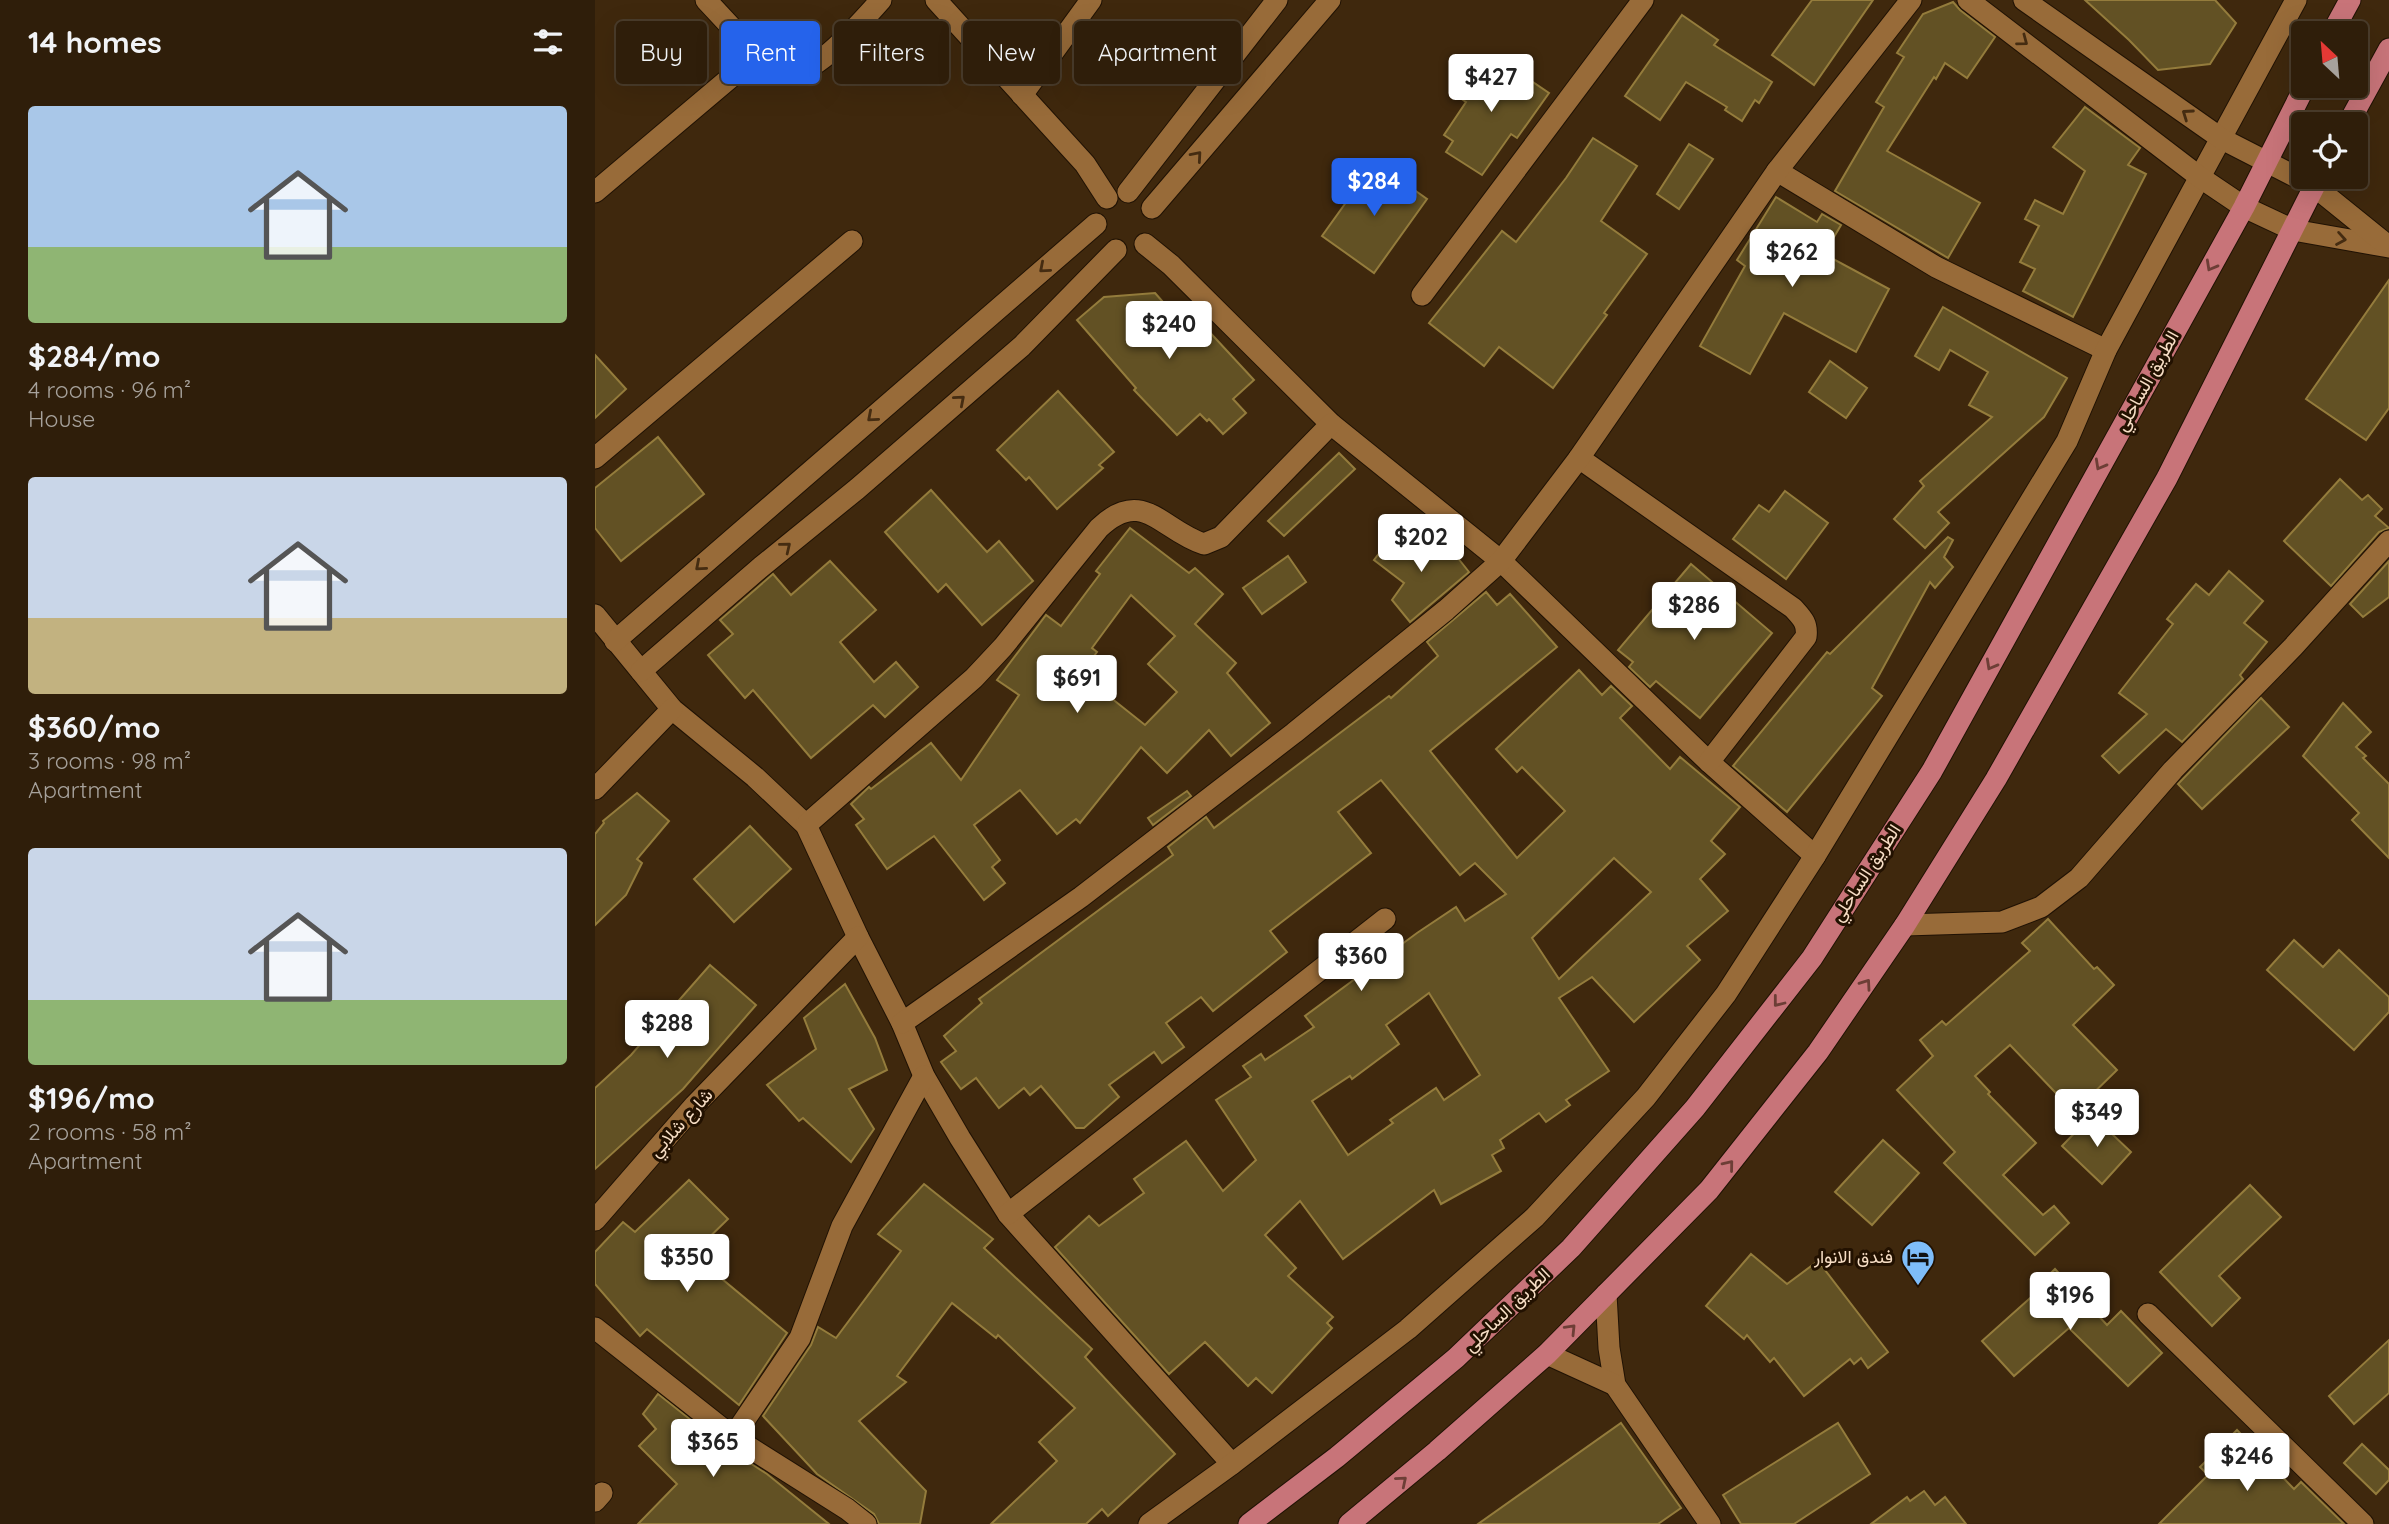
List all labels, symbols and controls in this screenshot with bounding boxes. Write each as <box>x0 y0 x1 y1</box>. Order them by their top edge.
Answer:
chip: Buy <box>616 21 707 84</box>
chip: Rent <box>721 21 820 84</box>
chip: Filters <box>834 21 949 84</box>
chip: New <box>963 21 1060 84</box>
chip: Apartment <box>1074 21 1241 84</box>
north arrow <box>2291 21 2368 98</box>
map controls <box>2291 21 2368 189</box>
text: 14 homes <box>28 23 162 61</box>
icon: filters <box>529 23 567 61</box>
one-way arrow <box>2015 33 2027 46</box>
pin: $427 <box>1450 54 1532 114</box>
text: $427 <box>1465 62 1517 91</box>
one-way arrow <box>2182 110 2195 122</box>
button: locate <box>2291 112 2368 189</box>
one-way arrow <box>1189 151 1201 164</box>
icon: home <box>235 152 361 278</box>
pin: $284 <box>1333 158 1415 218</box>
text: $284 <box>1348 166 1400 195</box>
pin: $262 <box>1751 230 1833 289</box>
one-way arrow <box>2335 230 2347 245</box>
text: $262 <box>1766 237 1818 266</box>
one-way arrow <box>2206 259 2219 272</box>
one-way arrow <box>1039 260 1052 272</box>
pin: $240 <box>1128 302 1210 361</box>
text: $240 <box>1142 309 1196 338</box>
street label: الطريق الساحلي <box>2109 326 2187 437</box>
text: $284/mo <box>28 337 160 375</box>
text: 4 rooms · 96 m² <box>28 375 191 404</box>
one-way arrow <box>952 396 965 408</box>
text: House <box>28 404 95 433</box>
one-way arrow <box>867 409 880 421</box>
one-way arrow <box>2095 458 2108 471</box>
pin: $202 <box>1380 514 1462 574</box>
text: $202 <box>1394 522 1448 551</box>
icon: home <box>235 523 361 649</box>
one-way arrow <box>779 542 791 555</box>
one-way arrow <box>695 558 708 571</box>
pin: $286 <box>1653 582 1735 642</box>
text: $286 <box>1668 590 1720 619</box>
pin: $691 <box>1036 656 1118 715</box>
one-way arrow <box>1986 657 1999 670</box>
text: $691 <box>1053 663 1101 692</box>
text: $360/mo <box>28 708 160 746</box>
text: 3 rooms · 98 m² <box>28 746 191 775</box>
text: Apartment <box>28 775 142 804</box>
street label: الطريق الساحلي <box>1826 820 1909 928</box>
icon: home <box>235 894 361 1020</box>
pin: $360 <box>1320 934 1402 993</box>
text: $360 <box>1335 941 1387 970</box>
one-way arrow <box>1857 978 1870 991</box>
one-way arrow <box>1773 994 1786 1006</box>
pin: $288 <box>626 1000 708 1060</box>
text: $288 <box>641 1008 693 1037</box>
text: $196/mo <box>28 1079 155 1117</box>
street label: شارع شلابي <box>644 1083 721 1165</box>
pin: $349 <box>2056 1090 2138 1149</box>
text: $349 <box>2071 1097 2123 1126</box>
text: 2 rooms · 58 m² <box>28 1117 191 1146</box>
text: Apartment <box>28 1146 142 1175</box>
one-way arrow <box>1720 1160 1733 1173</box>
pin: $350 <box>646 1234 728 1294</box>
hotel icon: فندق الانوار <box>1899 1238 1937 1287</box>
text: $350 <box>660 1242 714 1271</box>
place label: فندق الانوار <box>1813 1245 1893 1268</box>
street label: الطريق الساحلي <box>1459 1263 1558 1360</box>
pin: $196 <box>2029 1272 2111 1332</box>
text: $196 <box>2046 1280 2094 1309</box>
one-way arrow <box>1563 1325 1576 1338</box>
pin: $365 <box>672 1420 754 1479</box>
text: $365 <box>687 1427 739 1456</box>
pin: $246 <box>2206 1434 2288 1493</box>
text: $246 <box>2220 1441 2274 1470</box>
one-way arrow <box>1394 1476 1406 1489</box>

